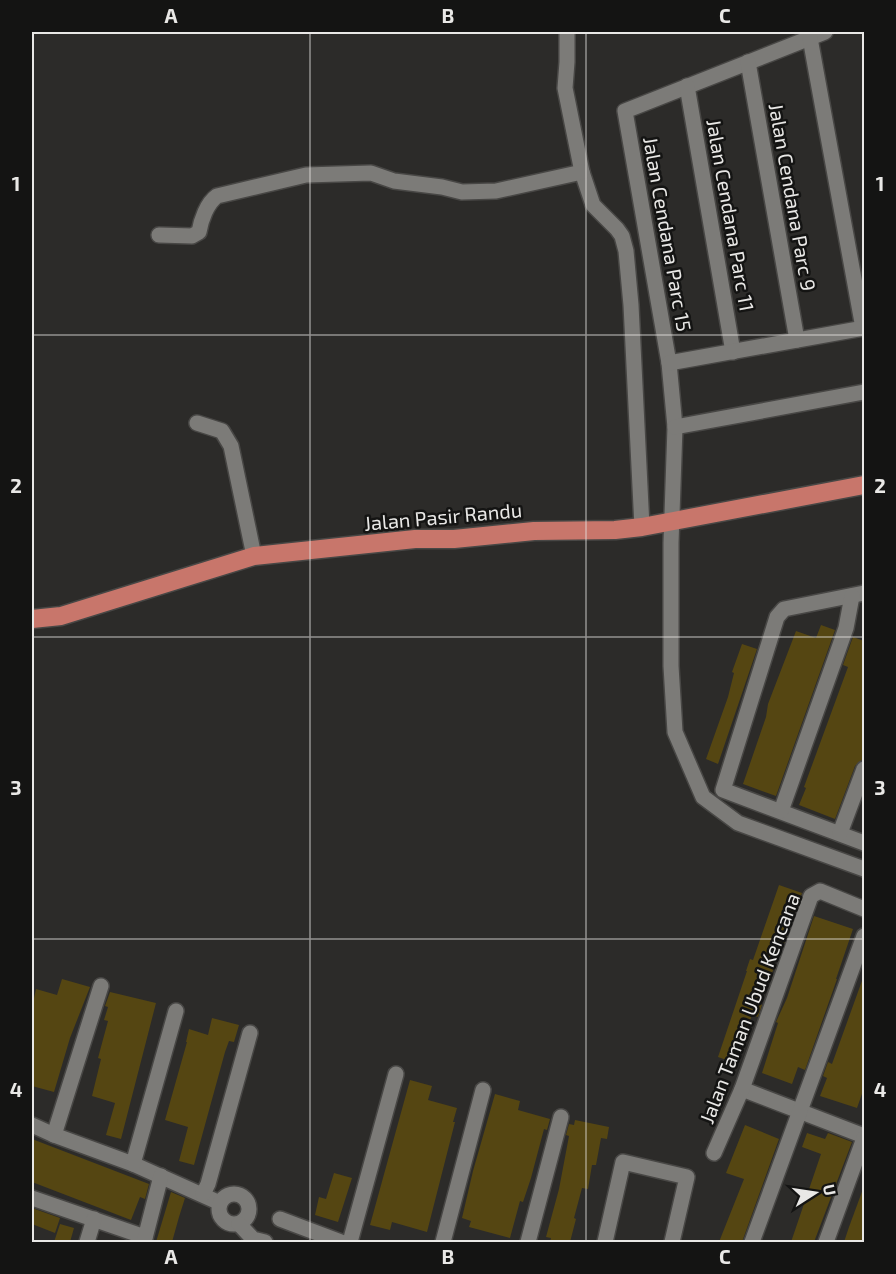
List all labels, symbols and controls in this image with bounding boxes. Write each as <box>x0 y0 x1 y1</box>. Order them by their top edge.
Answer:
text: A <box>164 3 178 27</box>
text: B <box>442 3 454 27</box>
text: C <box>719 3 731 27</box>
street label: Jalan Cendana Parc 9 <box>765 101 821 293</box>
street label: Jalan Cendana Parc 11 <box>702 117 760 313</box>
street label: Jalan Cendana Parc 15 <box>639 135 697 333</box>
text: 1 <box>12 171 20 195</box>
text: 1 <box>876 171 884 195</box>
text: 2 <box>10 473 22 497</box>
text: 2 <box>874 473 886 497</box>
street label: Jalan Pasir Randu <box>363 497 523 535</box>
text: 3 <box>10 775 22 799</box>
text: 3 <box>874 775 886 799</box>
street label: Jalan Taman Ubud Kencana <box>694 889 804 1127</box>
text: 4 <box>10 1077 23 1101</box>
text: 4 <box>874 1077 887 1101</box>
north arrow <box>785 1163 845 1223</box>
text: U <box>820 1182 841 1197</box>
text: A <box>164 1244 178 1268</box>
text: B <box>442 1244 454 1268</box>
text: C <box>719 1244 731 1268</box>

